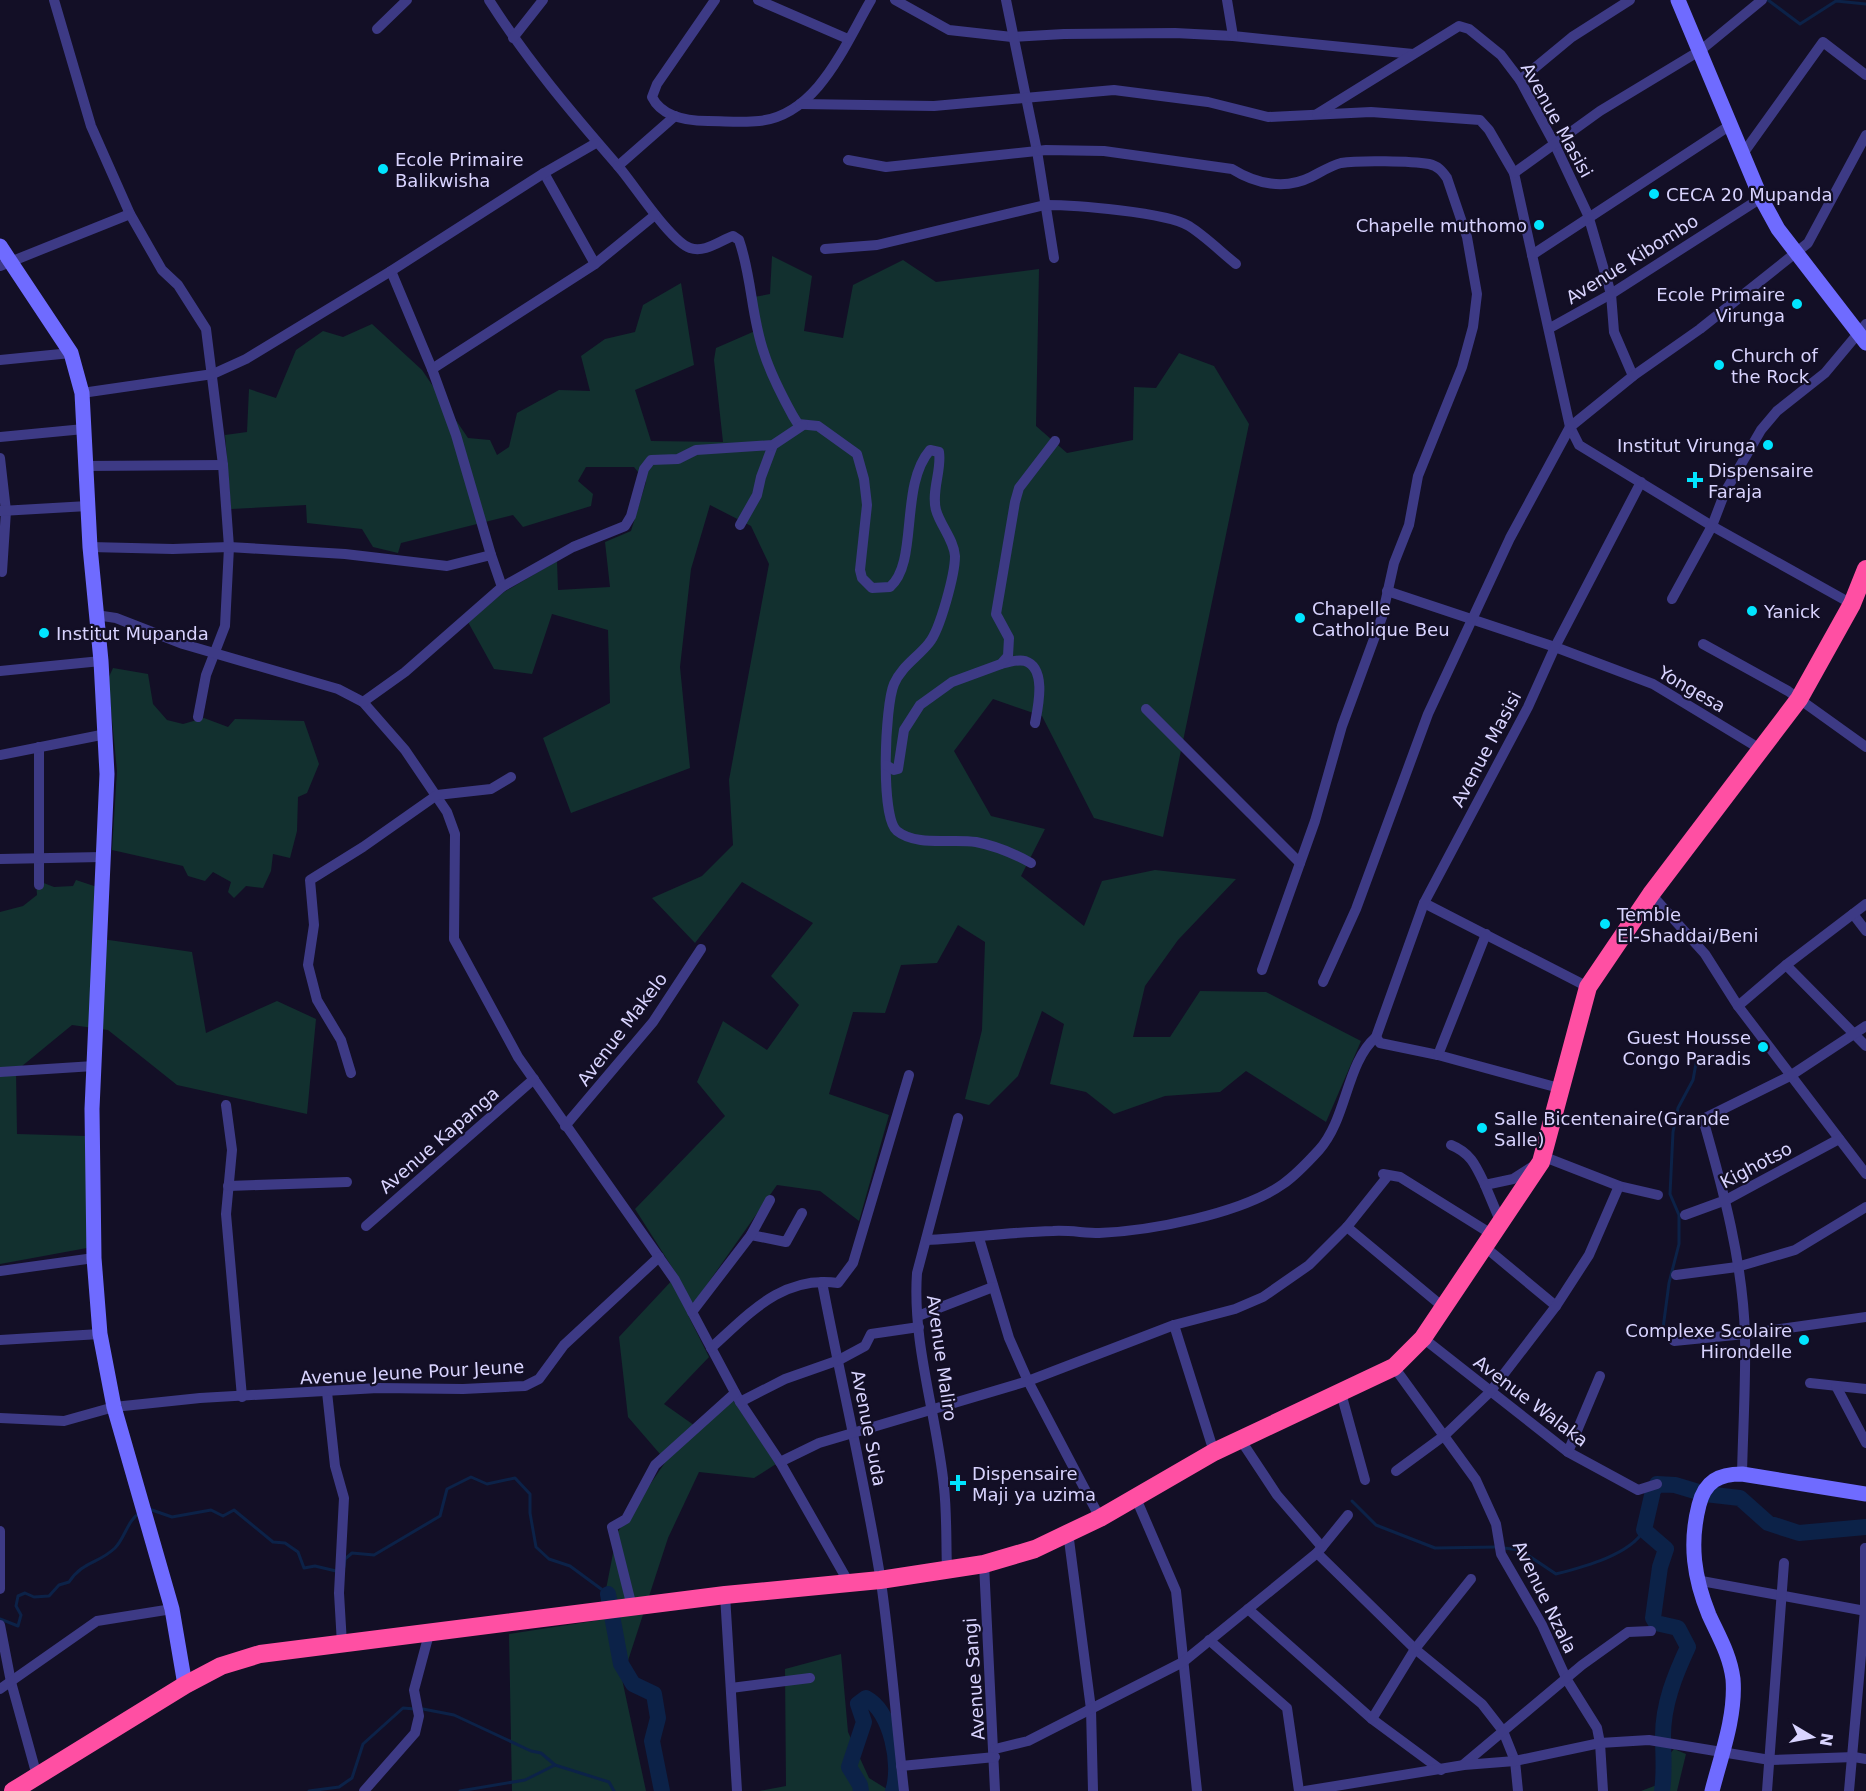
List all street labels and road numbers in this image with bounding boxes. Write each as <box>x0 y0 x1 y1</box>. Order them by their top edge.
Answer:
street label: Avenue Masisi <box>1517 59 1597 181</box>
street label: Avenue Kibombo <box>1562 210 1702 308</box>
street label: Yongesa <box>1654 661 1729 717</box>
street label: Avenue Masisi <box>1447 688 1525 810</box>
street label: Avenue Makelo <box>573 968 671 1090</box>
street label: Avenue Kapanga <box>375 1082 503 1198</box>
street label: Kighotso <box>1717 1137 1795 1193</box>
street label: Avenue Maliro <box>923 1294 961 1422</box>
street label: Avenue Walaka <box>1470 1351 1592 1451</box>
street label: Avenue Jeune Pour Jeune <box>299 1356 525 1388</box>
street label: Avenue Suda <box>847 1368 891 1488</box>
street label: Avenue Nzala <box>1509 1537 1581 1657</box>
street label: Avenue Sangi <box>959 1617 989 1741</box>

